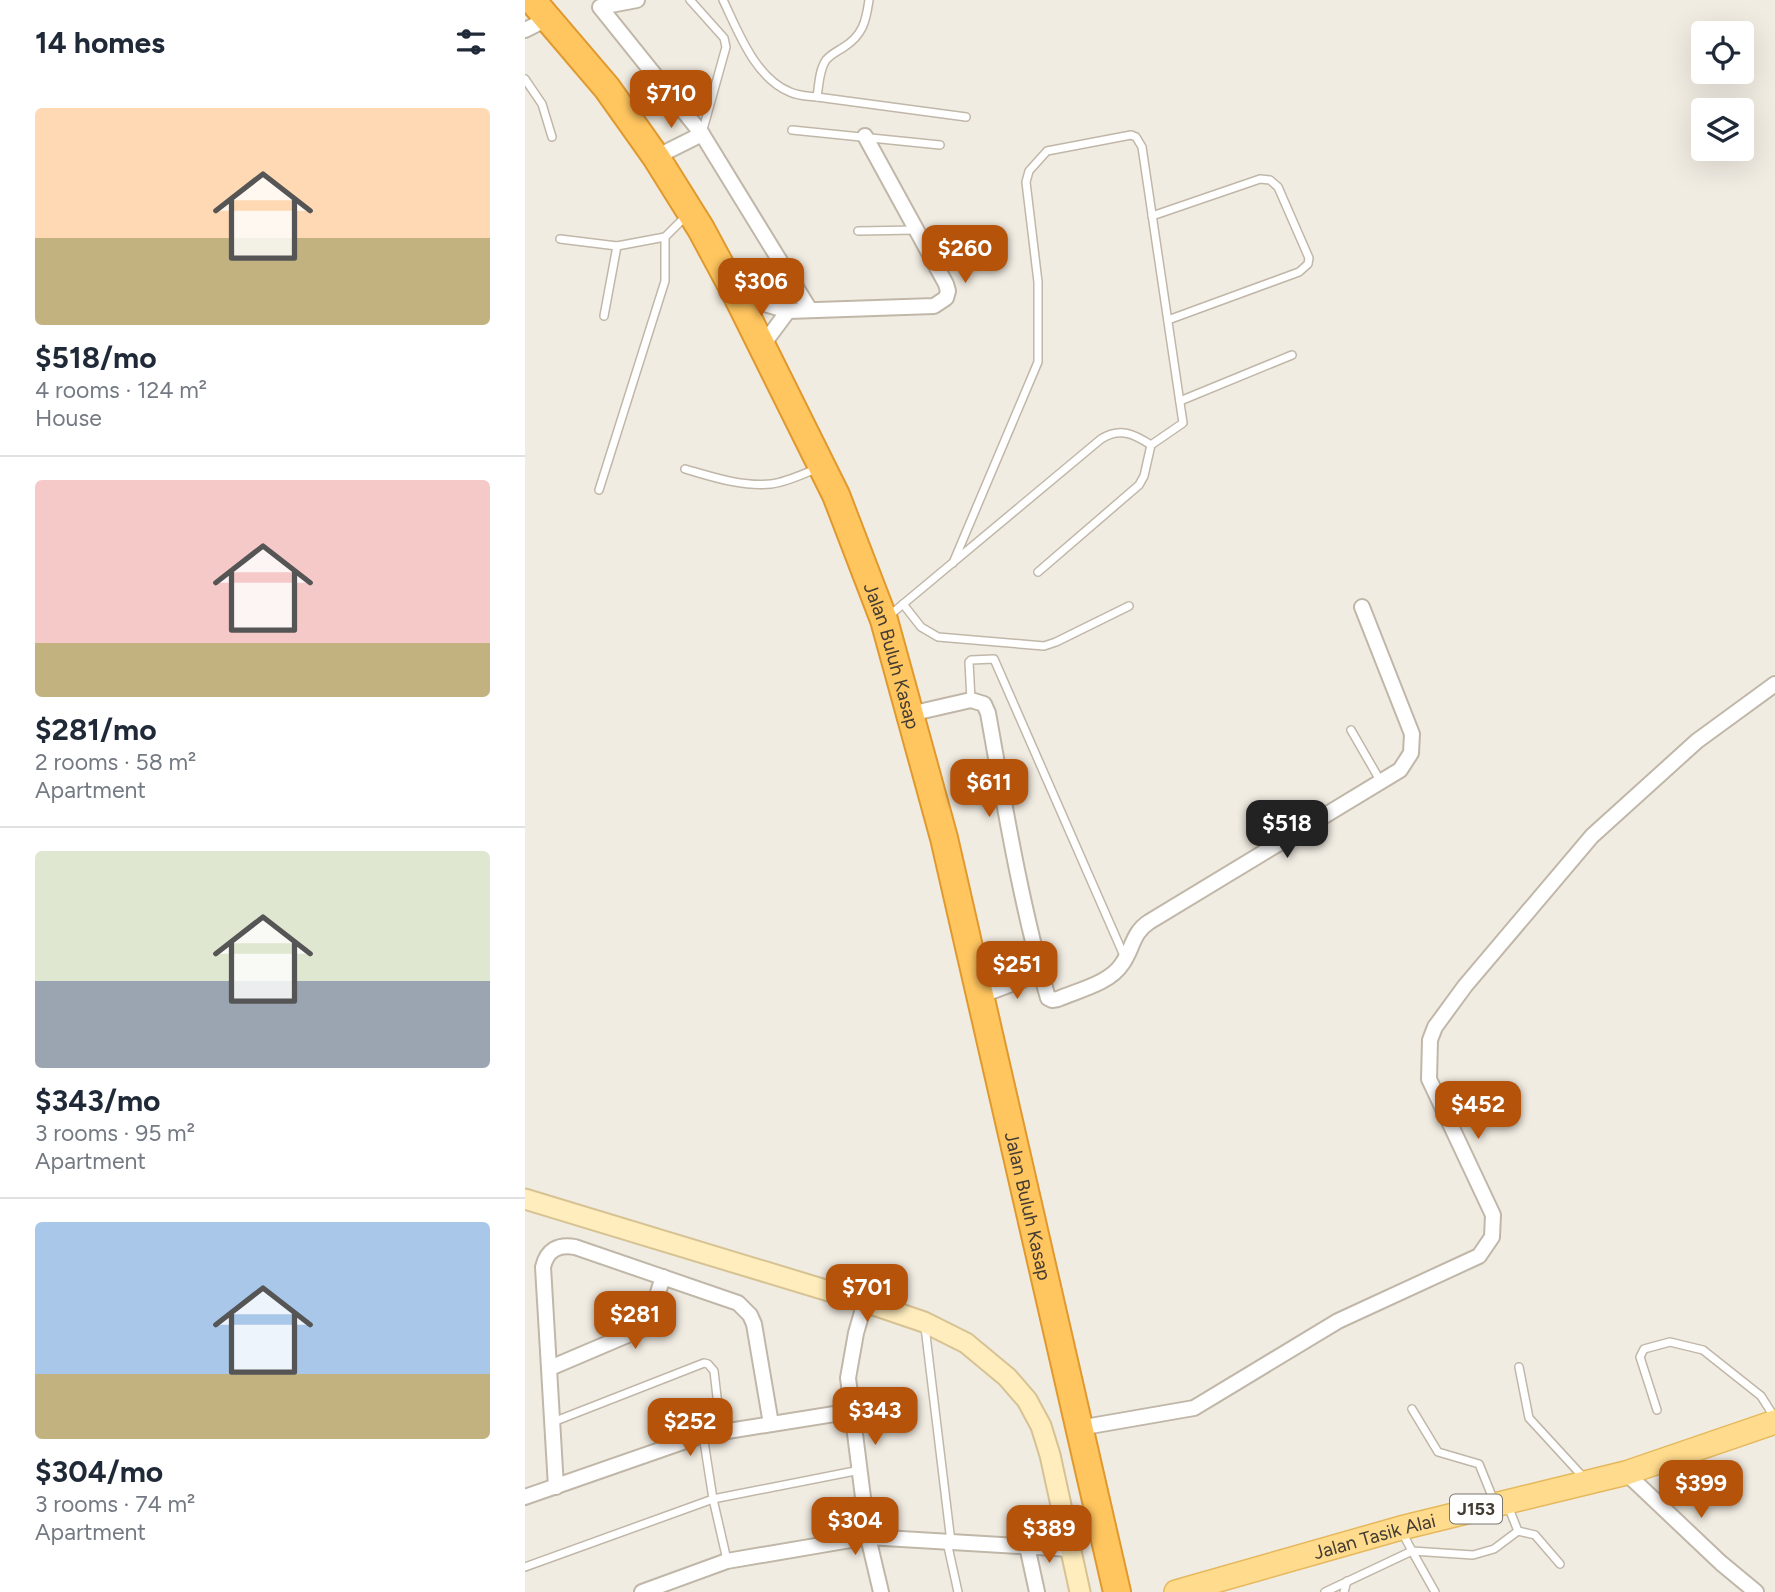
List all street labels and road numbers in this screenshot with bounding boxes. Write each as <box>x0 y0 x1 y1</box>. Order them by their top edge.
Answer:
street label: Jalan Buluh Kasap <box>859 579 924 732</box>
street label: Jalan Buluh Kasap <box>1000 1129 1056 1283</box>
road number: J153 <box>1450 1494 1502 1524</box>
street label: Jalan Tasik Alai <box>1310 1509 1438 1564</box>

